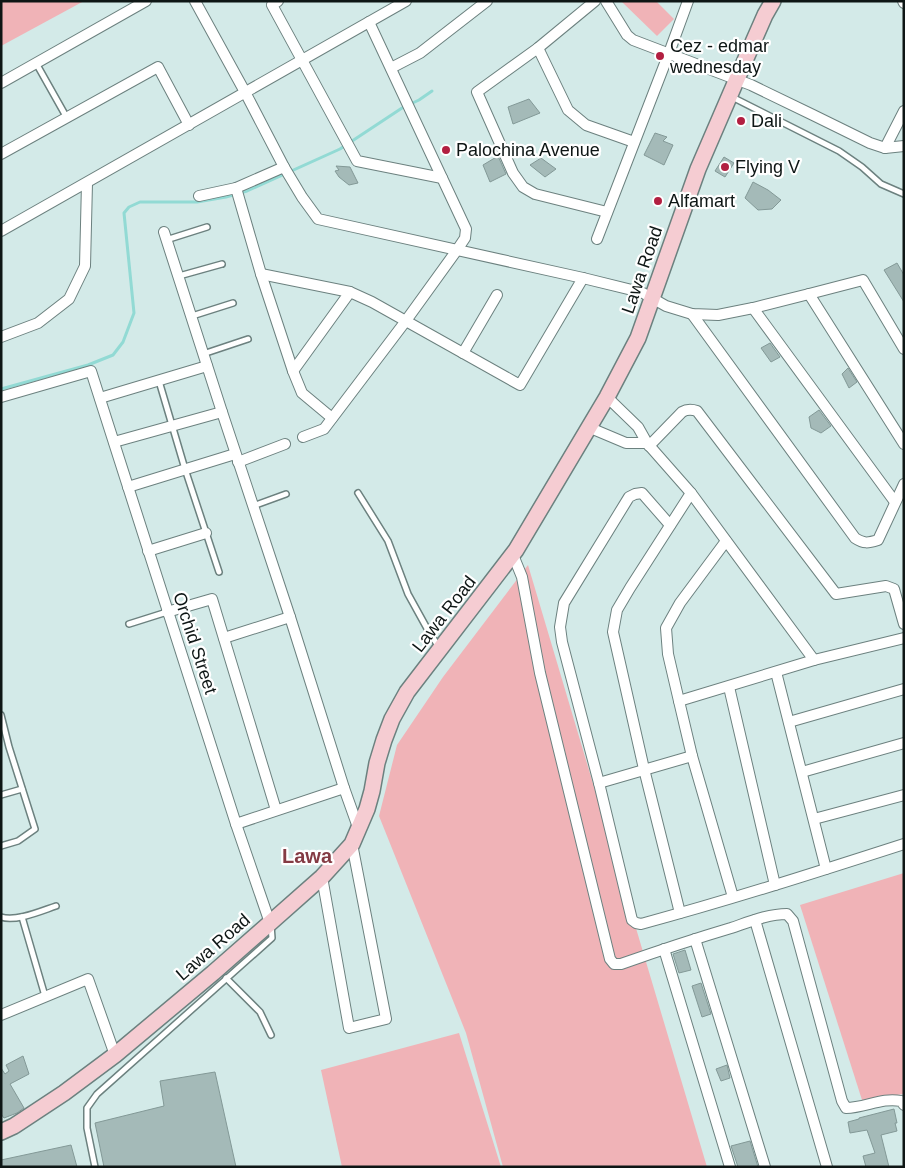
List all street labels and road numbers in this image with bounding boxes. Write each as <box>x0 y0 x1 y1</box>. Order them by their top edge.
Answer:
street label: Lawa Road <box>618 224 666 316</box>
street label: Lawa Road <box>408 572 480 656</box>
street label: Orchid Street <box>169 589 221 697</box>
street label: Lawa Road <box>172 910 254 984</box>

